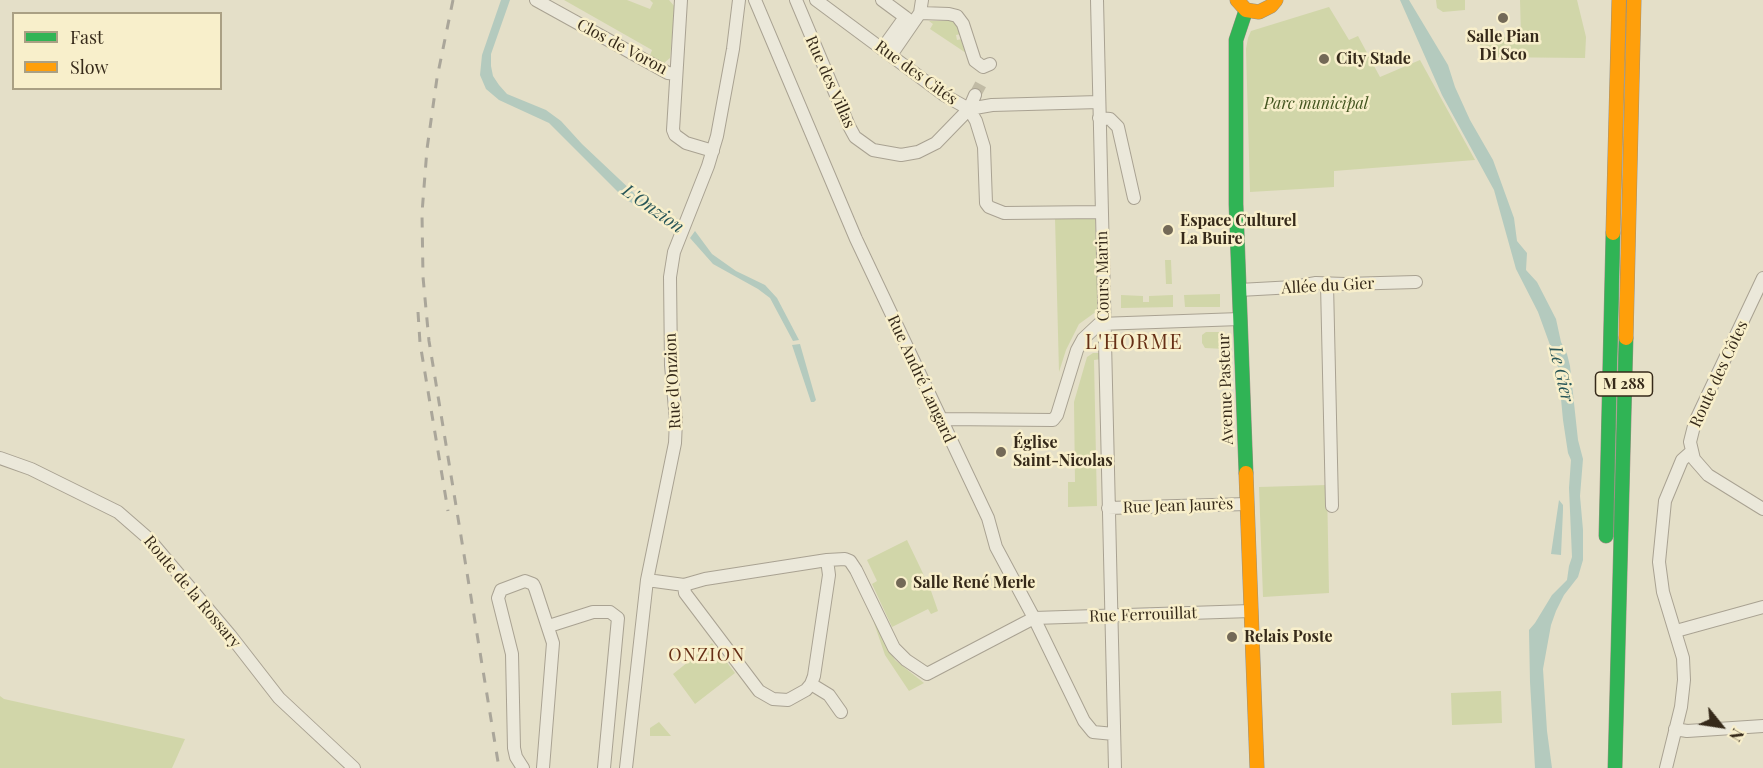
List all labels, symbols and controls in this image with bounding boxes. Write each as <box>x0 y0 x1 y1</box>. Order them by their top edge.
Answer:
marker: Salle Pian Di Sco <box>1496 11 1510 25</box>
legend <box>12 12 222 90</box>
street label: Clos de Voron <box>573 15 671 79</box>
text: Fast <box>70 25 103 49</box>
place label: Salle Pian Di Sco <box>1467 27 1539 65</box>
street label: Rue des Villas <box>801 33 859 131</box>
street label: Rue des Cités <box>871 37 961 109</box>
place label: City Stade <box>1336 49 1411 69</box>
marker: City Stade <box>1317 52 1331 66</box>
text: Slow <box>70 55 108 79</box>
park label: Parc municipal <box>1264 94 1368 114</box>
water label: L'Onzion <box>618 180 688 238</box>
place label: Espace Culturel La Buire <box>1180 211 1297 249</box>
marker: Espace Culturel La Buire <box>1161 223 1175 237</box>
street label: Cours Marin <box>1093 231 1113 321</box>
street label: Allée du Gier <box>1281 274 1375 298</box>
street label: Rue André Langard <box>883 312 959 446</box>
street label: Route des Côtes <box>1686 318 1752 430</box>
district label: L'HORME <box>1085 331 1183 355</box>
street label: Rue d'Onzion <box>661 333 685 429</box>
street label: Avenue Pasteur <box>1214 333 1238 445</box>
water label: Le Gier <box>1544 344 1578 404</box>
road number: M 288 <box>1596 372 1652 396</box>
place label: Église Saint-Nicolas <box>1013 433 1113 471</box>
marker: Église Saint-Nicolas <box>994 445 1008 459</box>
street label: Rue Jean Jaurès <box>1122 494 1234 518</box>
street label: Route de la Rossary <box>139 532 245 652</box>
place label: Salle René Merle <box>913 573 1035 593</box>
marker: Salle René Merle <box>894 576 908 590</box>
street label: Rue Ferrouillat <box>1089 604 1197 626</box>
place label: Relais Poste <box>1244 627 1333 647</box>
marker: Relais Poste <box>1225 630 1239 644</box>
district label: ONZION <box>668 644 746 666</box>
north arrow <box>1691 696 1751 756</box>
text: N <box>1725 725 1749 746</box>

